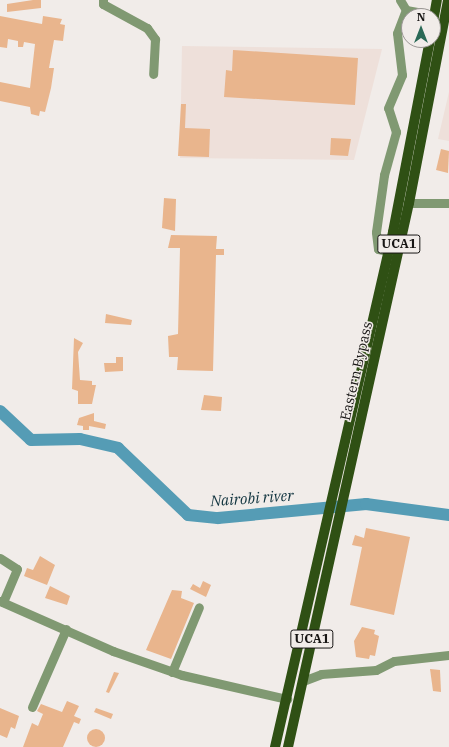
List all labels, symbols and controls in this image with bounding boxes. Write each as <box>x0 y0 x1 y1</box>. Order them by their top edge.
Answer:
north arrow <box>401 8 441 48</box>
text: N <box>417 10 425 24</box>
road number: UCA1 <box>377 233 421 255</box>
street label: Eastern Bypass <box>336 320 376 422</box>
water label: Nairobi river <box>210 486 294 510</box>
road number: UCA1 <box>290 628 334 650</box>

